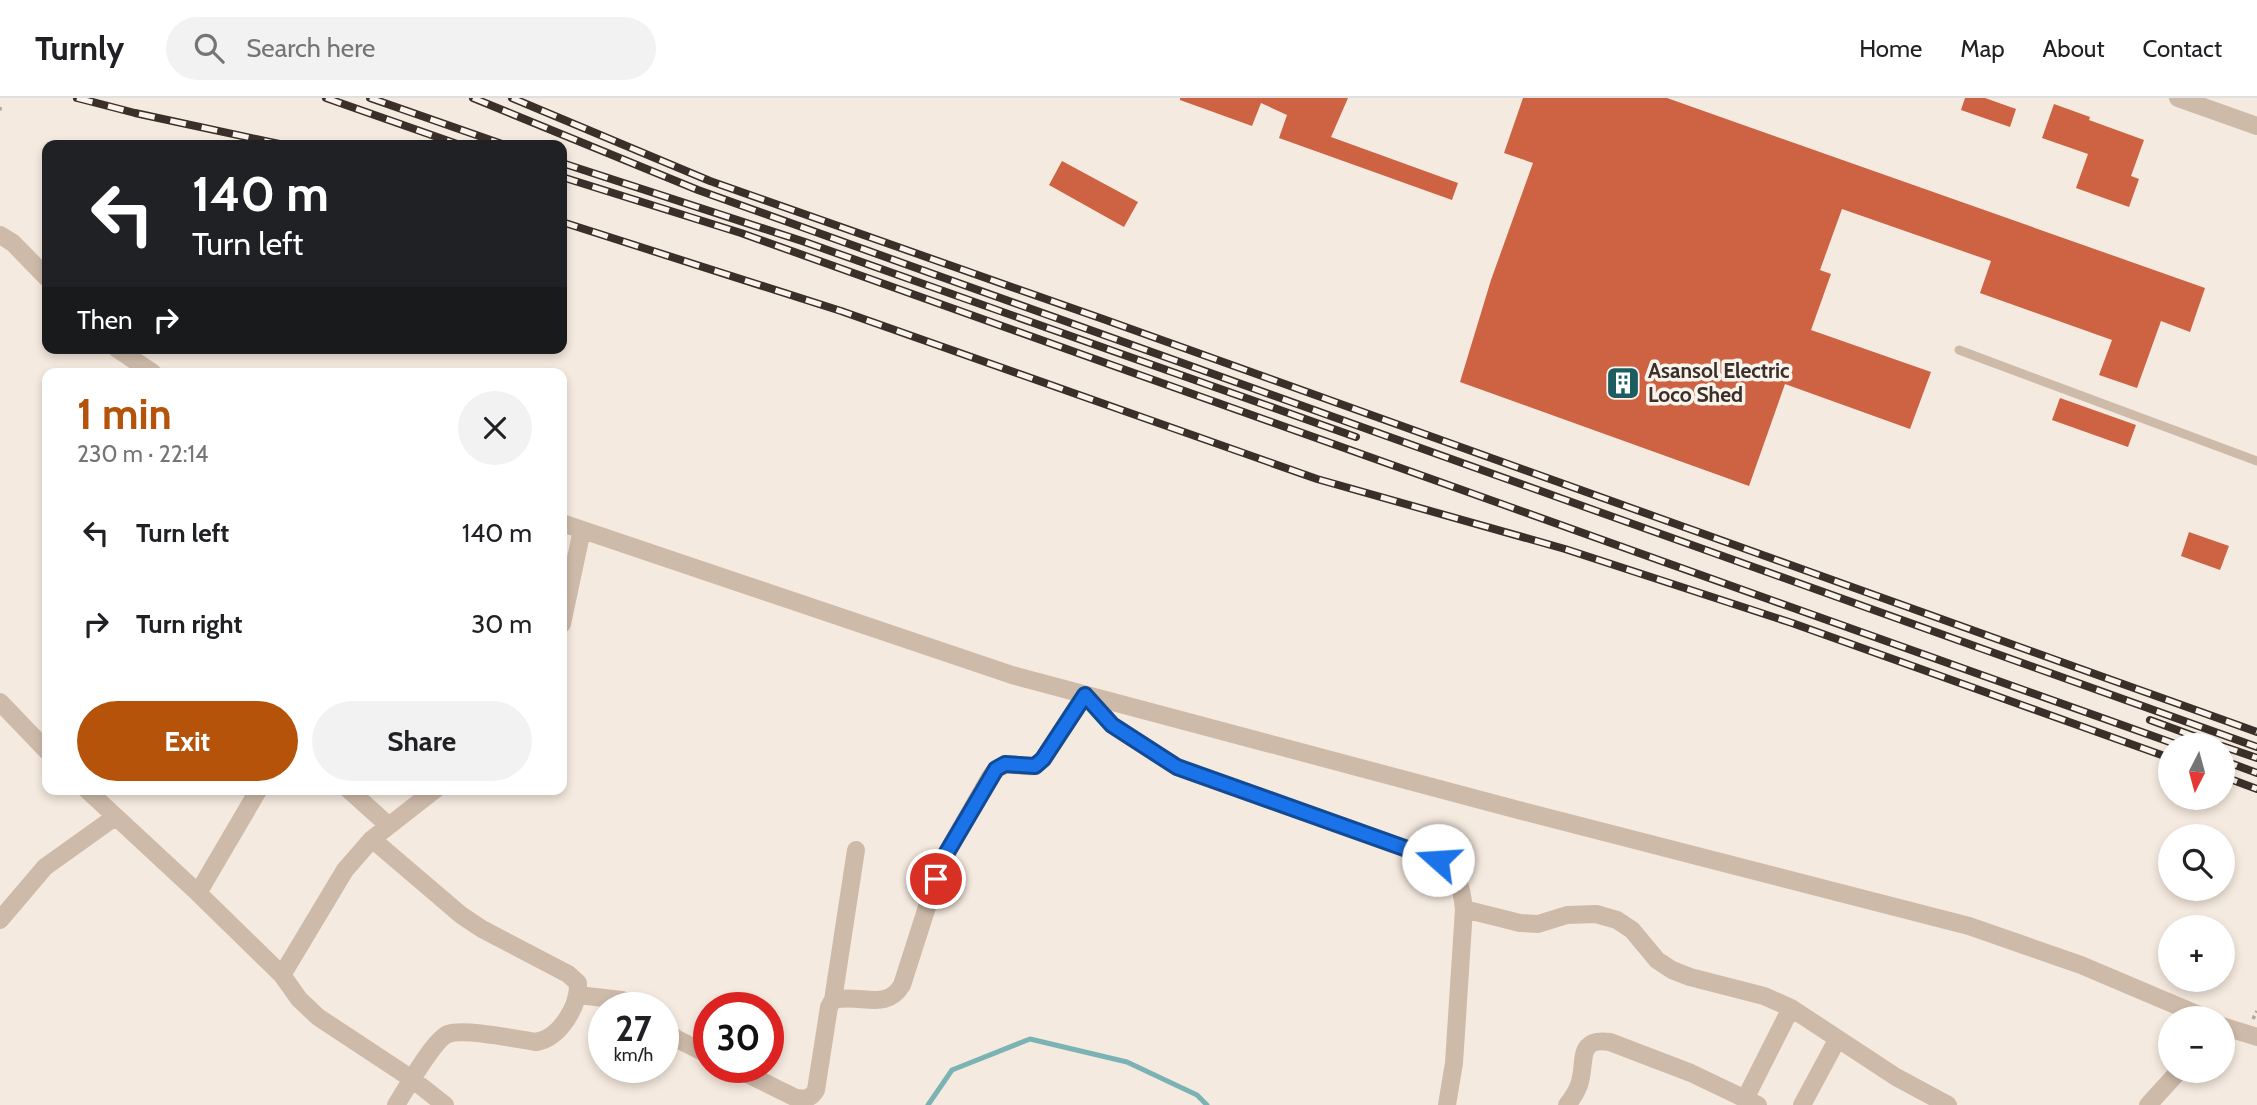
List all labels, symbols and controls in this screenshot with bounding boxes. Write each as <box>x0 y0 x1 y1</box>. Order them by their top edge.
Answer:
search box <box>166 17 656 80</box>
text: Turnly <box>35 28 124 68</box>
icon: search <box>190 29 228 67</box>
text: Search here <box>246 32 375 64</box>
text: Home <box>1859 34 1922 63</box>
text: Map <box>1960 34 2005 63</box>
text: About <box>2043 34 2105 63</box>
text: Contact <box>2143 34 2222 63</box>
text: 140 m <box>192 164 329 223</box>
icon: left <box>77 168 168 259</box>
text: Turn left <box>192 224 303 263</box>
icon: right <box>147 301 185 339</box>
text: Then <box>77 304 133 336</box>
place label: Asansol Electric Loco Shed <box>1648 358 1790 407</box>
building icon: Asansol Electric Loco Shed <box>1604 364 1642 402</box>
text: 1 min <box>77 388 172 440</box>
button: close <box>458 391 532 465</box>
text: 230 m · 22:14 <box>77 440 208 468</box>
icon: left <box>77 514 115 552</box>
text: Turn left <box>136 517 229 549</box>
text: 140 m <box>462 517 532 549</box>
icon: right <box>77 605 115 643</box>
text: Turn right <box>136 608 242 640</box>
text: 30 m <box>471 608 532 640</box>
button: Exit <box>77 701 298 781</box>
button: Share <box>312 701 532 781</box>
north arrow <box>2158 733 2235 810</box>
map controls <box>2158 733 2235 1083</box>
position arrow <box>1401 823 1475 897</box>
button: search <box>2158 824 2235 901</box>
pin <box>906 849 966 909</box>
icon: arrive <box>917 860 955 898</box>
button: + <box>2158 915 2235 992</box>
speed limit sign: 30 <box>693 992 784 1083</box>
button: − <box>2158 1006 2235 1083</box>
text: 27 <box>615 1007 652 1050</box>
text: km/h <box>614 1044 653 1066</box>

